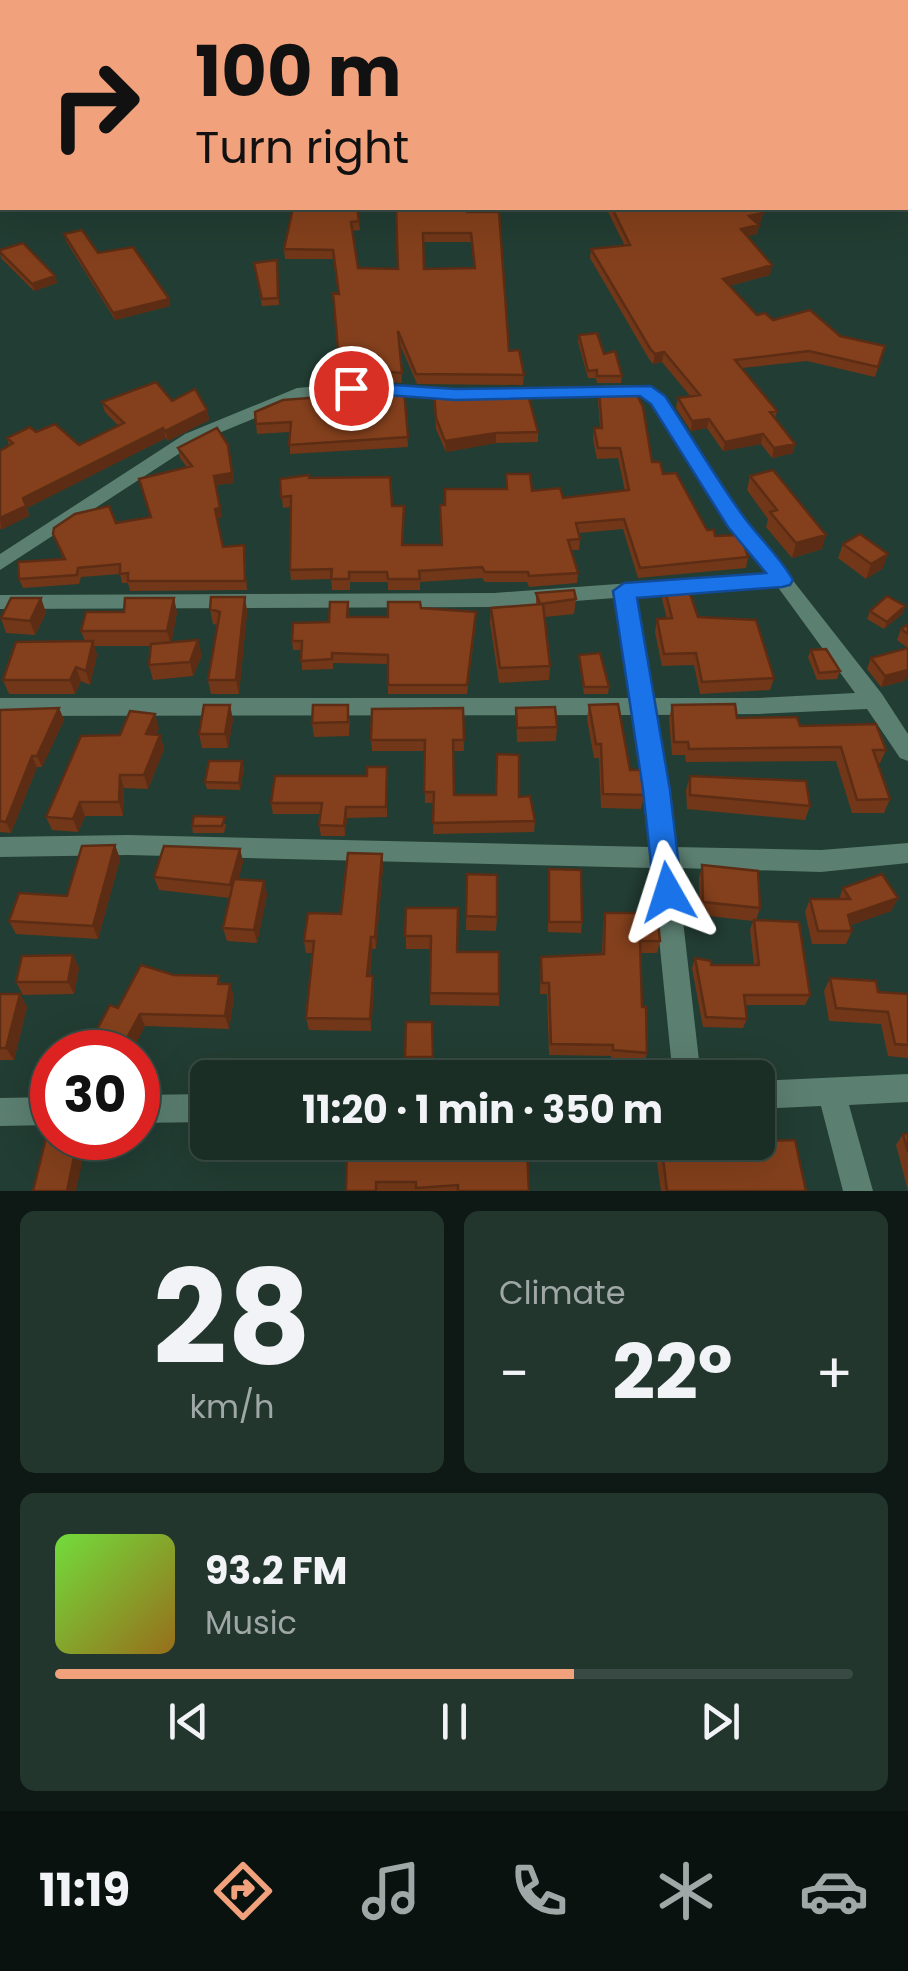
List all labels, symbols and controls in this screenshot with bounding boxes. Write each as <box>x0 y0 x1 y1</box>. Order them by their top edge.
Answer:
text: 100 m <box>195 22 402 121</box>
icon: right <box>30 40 160 170</box>
text: Turn right <box>195 116 409 179</box>
pin <box>309 346 394 431</box>
icon: arrive <box>324 361 379 416</box>
position arrow <box>616 840 720 944</box>
speed limit sign: 30 <box>30 1030 160 1160</box>
text: 11:20 · 1 min · 350 m <box>302 1083 663 1136</box>
text: 28 <box>153 1226 311 1409</box>
text: Climate <box>499 1270 626 1315</box>
text: 22° <box>612 1320 733 1425</box>
text: − <box>499 1335 529 1412</box>
text: + <box>815 1335 853 1412</box>
text: km/h <box>189 1384 275 1429</box>
text: 93.2 FM <box>205 1544 348 1597</box>
text: Music <box>205 1600 297 1645</box>
icon: previous <box>161 1694 216 1749</box>
icon: pause <box>427 1694 482 1749</box>
icon: next <box>693 1694 748 1749</box>
icon: directions <box>208 1856 278 1926</box>
icon: music <box>356 1856 426 1926</box>
icon: phone <box>504 1856 574 1926</box>
icon: climate <box>651 1856 721 1926</box>
icon: car <box>799 1856 869 1926</box>
text: 11:19 <box>39 1859 130 1922</box>

